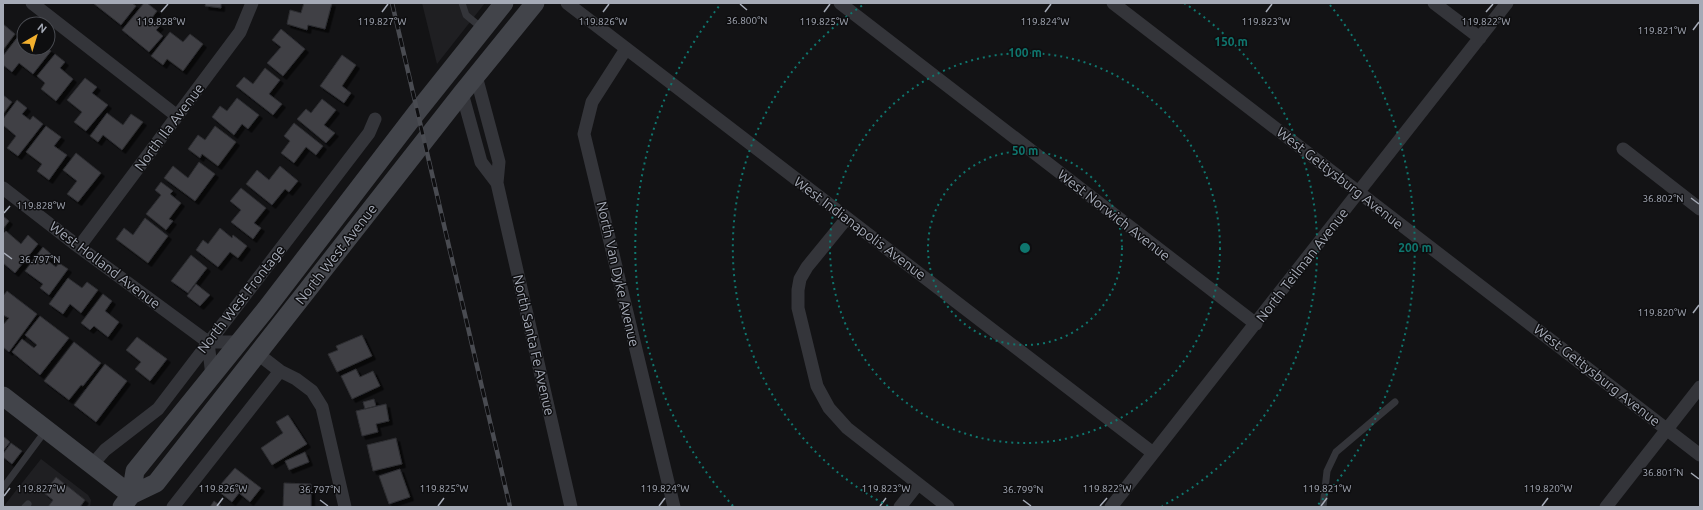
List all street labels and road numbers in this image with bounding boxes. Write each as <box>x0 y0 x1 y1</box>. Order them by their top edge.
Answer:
street label: North Ila Avenue <box>131 80 207 174</box>
street label: West Gettysburg Avenue <box>1274 124 1406 232</box>
street label: West Norwich Avenue <box>1055 166 1173 264</box>
street label: West Indianapolis Avenue <box>791 173 929 283</box>
street label: North Van Dyke Avenue <box>593 200 643 348</box>
street label: North West Avenue <box>292 201 380 307</box>
street label: North Teilman Avenue <box>1253 205 1351 325</box>
street label: West Holland Avenue <box>47 218 163 312</box>
street label: North West Frontage <box>194 242 288 356</box>
street label: North Santa Fe Avenue <box>510 273 558 417</box>
street label: West Gettysburg Avenue <box>1531 321 1663 429</box>

